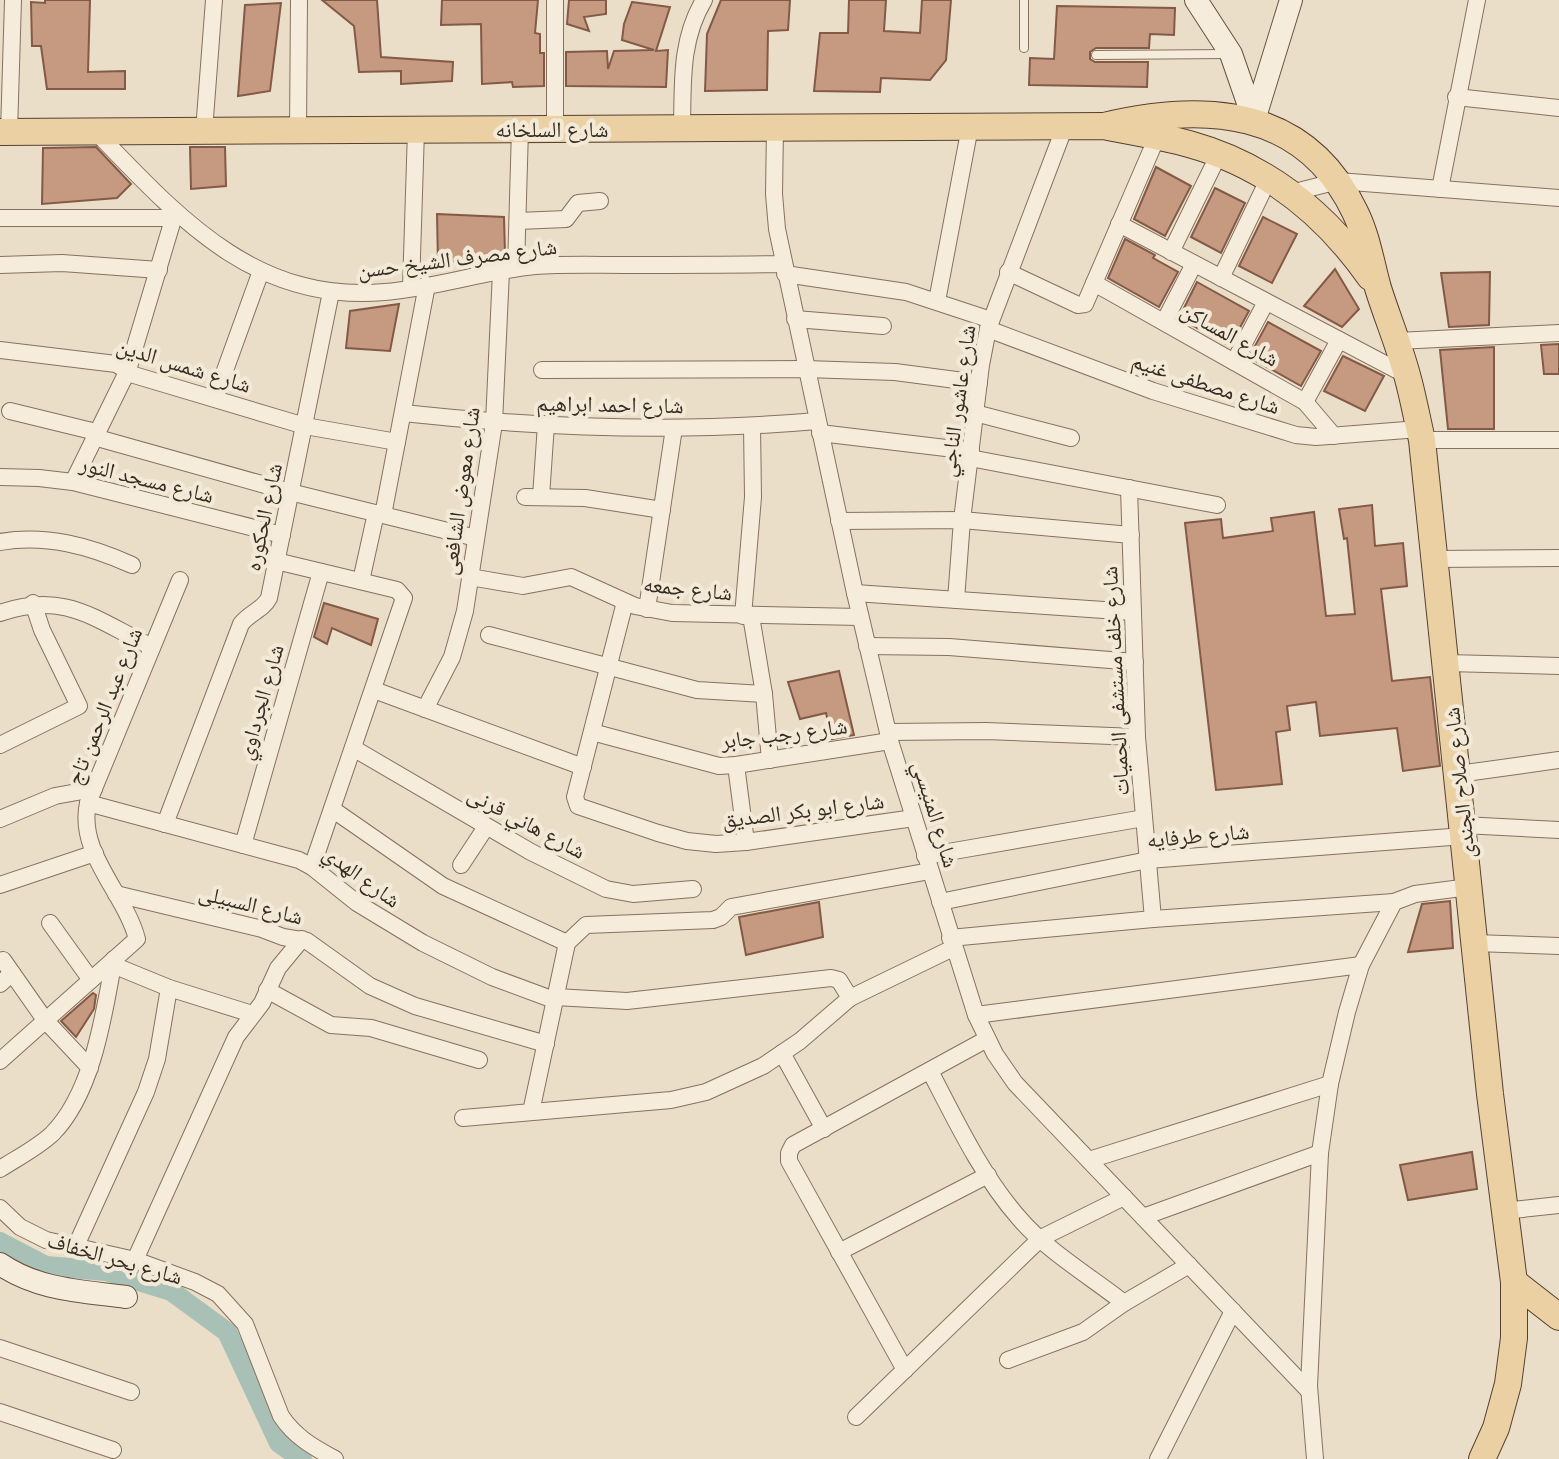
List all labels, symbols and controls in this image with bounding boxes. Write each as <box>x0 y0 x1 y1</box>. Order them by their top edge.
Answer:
street label: شارع السلخانه <box>495 115 609 143</box>
street label: شارع مصرف الشيخ حسن <box>356 232 558 284</box>
street label: شارع المساكن <box>1176 296 1284 372</box>
street label: شارع عاشور الناجي <box>932 323 985 479</box>
street label: شارع شمس الدين <box>113 331 255 399</box>
street label: شارع مصطفى غنيم <box>1128 346 1284 421</box>
street label: شارع احمد ابراهيم <box>536 389 684 420</box>
street label: شارع معوض الشافعى <box>434 405 486 577</box>
street label: شارع مسجد النور <box>76 449 217 509</box>
street label: شارع الحكوره <box>238 461 288 573</box>
street label: شارع خلف مستشفى الحميات <box>1095 566 1135 796</box>
street label: شارع جمعه <box>642 569 734 607</box>
street label: شارع عبد الرحمن تاج <box>60 623 148 789</box>
street label: شارع الجرداوي <box>230 641 293 764</box>
street label: شارع صلاح الجندى <box>1437 706 1481 860</box>
street label: شارع رجب جابر <box>718 711 849 755</box>
street label: شارع المنيسي <box>903 757 965 872</box>
street label: شارع هاني قرنى <box>462 779 591 868</box>
street label: شارع ابو بكر الصديق <box>720 786 886 834</box>
street label: شارع طرفايه <box>1146 817 1250 853</box>
street label: شارع الهدي <box>316 838 406 916</box>
street label: شارع السبيلى <box>196 878 306 930</box>
street label: شارع بحر الخفاف <box>44 1225 186 1291</box>

